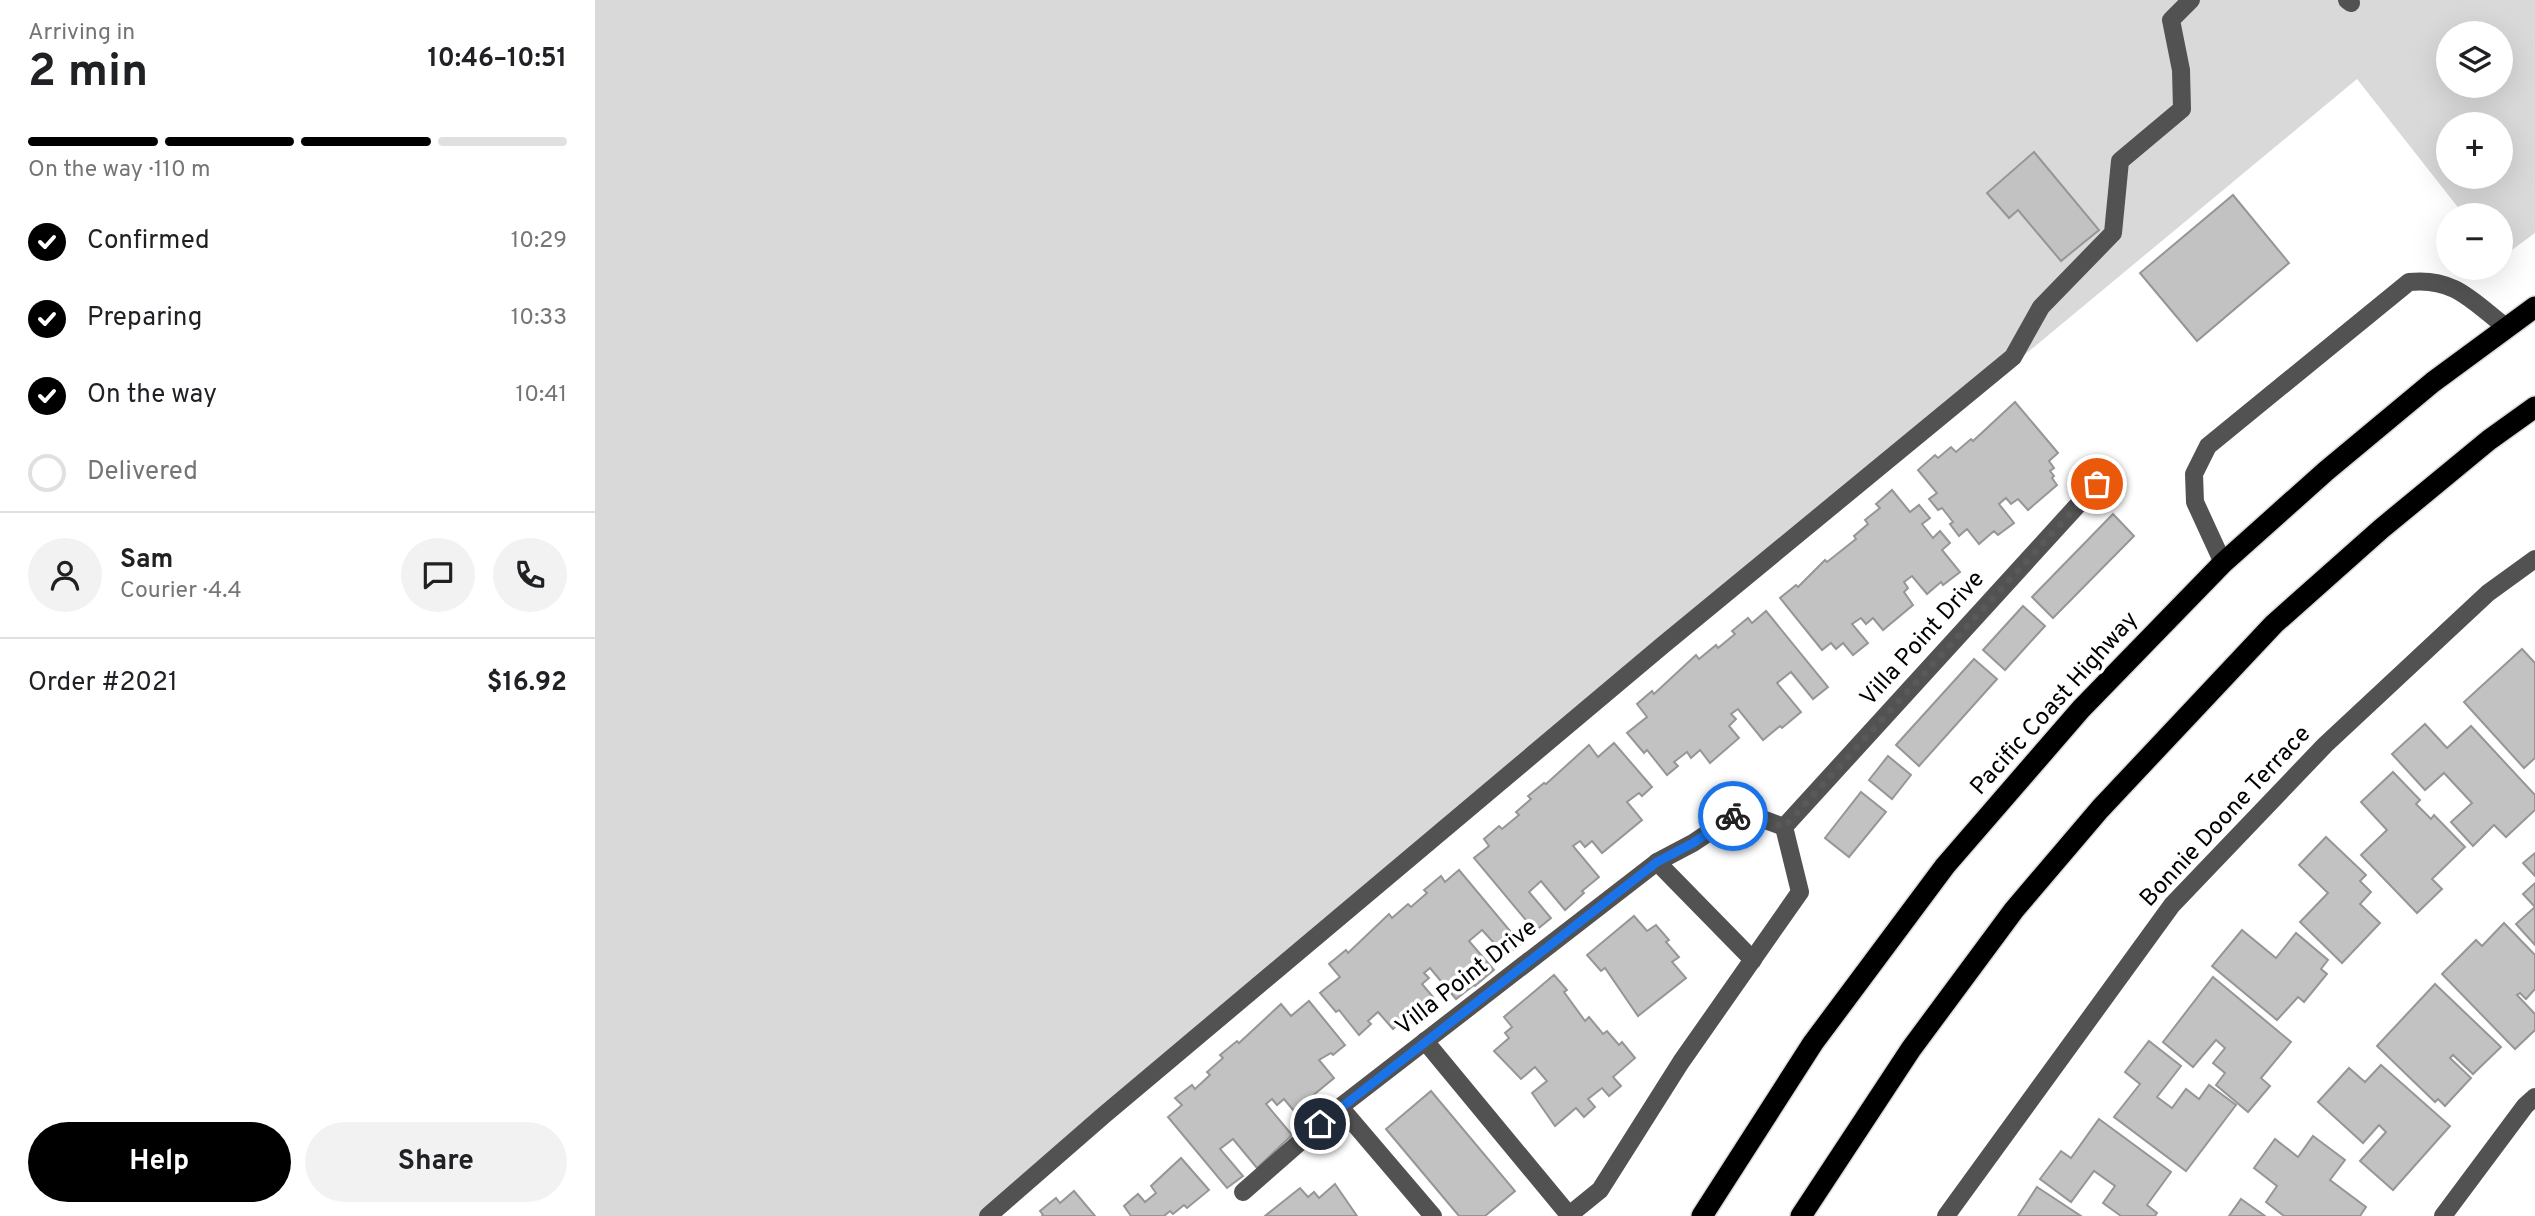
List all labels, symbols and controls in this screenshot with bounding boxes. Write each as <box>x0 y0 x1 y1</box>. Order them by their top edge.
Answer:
text: Arriving in <box>28 19 135 48</box>
map controls <box>2436 21 2513 280</box>
button: layers <box>2436 21 2513 98</box>
text: 10:46–10:51 <box>427 43 567 76</box>
text: 2 min <box>28 44 148 103</box>
button: + <box>2436 112 2513 189</box>
text: On the way · 110 m <box>28 156 211 185</box>
button: − <box>2436 203 2513 280</box>
icon: check <box>28 223 66 261</box>
text: Confirmed <box>87 225 210 258</box>
text: 10:29 <box>511 227 567 256</box>
icon: check <box>28 300 66 338</box>
text: Preparing <box>87 302 202 335</box>
text: 10:33 <box>511 304 567 333</box>
icon: check <box>28 377 66 415</box>
text: On the way <box>87 379 217 412</box>
text: 10:41 <box>516 381 567 410</box>
pin <box>2067 454 2127 514</box>
text: Delivered <box>87 456 198 489</box>
icon: bag <box>2078 465 2116 503</box>
button: person <box>28 538 102 612</box>
button: chat <box>401 538 475 612</box>
button: phone <box>493 538 567 612</box>
text: Sam <box>120 544 173 577</box>
street label: Villa Point Drive <box>1854 565 1992 713</box>
text: Courier · 4.4 <box>120 577 242 606</box>
street label: Pacific Coast Highway <box>1965 606 2145 802</box>
text: Order #2021 <box>28 667 178 700</box>
text: $16.92 <box>487 667 567 700</box>
street label: Bonnie Doone Terrace <box>2134 720 2318 914</box>
courier <box>1698 781 1768 851</box>
icon: bike <box>1714 797 1752 835</box>
street label: Villa Point Drive <box>1390 913 1544 1043</box>
pin <box>1290 1094 1350 1154</box>
icon: home <box>1301 1105 1339 1143</box>
button: Help <box>28 1122 291 1202</box>
button: Share <box>305 1122 567 1202</box>

